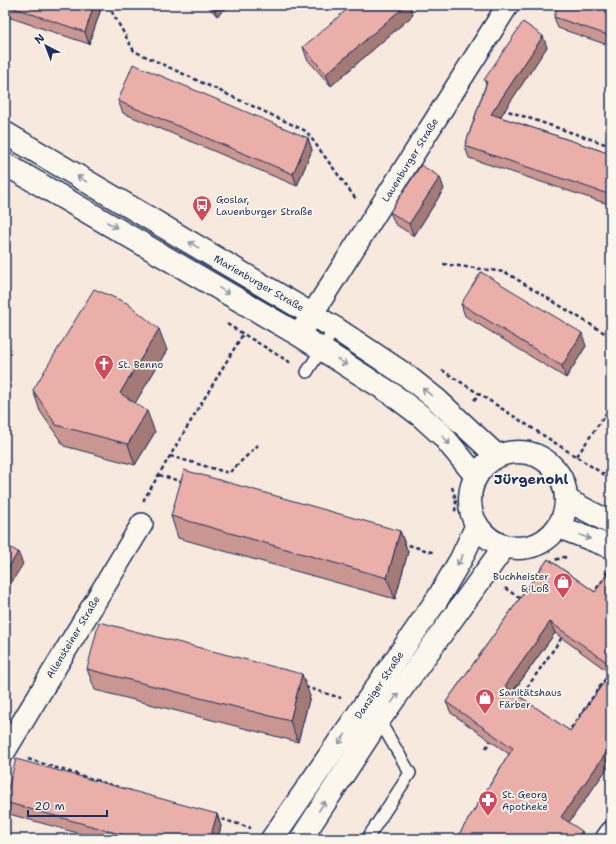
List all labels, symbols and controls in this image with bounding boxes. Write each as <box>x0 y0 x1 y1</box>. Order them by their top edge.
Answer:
north arrow <box>26 26 66 66</box>
text: N <box>31 30 48 47</box>
street label: Lauenburger Straße <box>379 115 441 204</box>
one-way arrow <box>76 174 88 182</box>
place label: Goslar, Lauenburger Straße <box>216 193 313 218</box>
bus stop icon: Goslar, Lauenburger Straße <box>191 194 213 222</box>
one-way arrow <box>105 222 117 230</box>
one-way arrow <box>188 241 200 249</box>
street label: Marienburger Straße <box>211 252 307 314</box>
one-way arrow <box>218 287 230 295</box>
church icon: St. Benno <box>93 353 115 381</box>
place label: St. Benno <box>118 358 163 371</box>
one-way arrow <box>336 358 347 366</box>
one-way arrow <box>422 388 433 396</box>
one-way arrow <box>441 434 450 445</box>
district label: Jürgenohl <box>494 470 568 488</box>
one-way arrow <box>578 533 590 541</box>
one-way arrow <box>455 554 463 566</box>
place label: Buchheister & Loß <box>493 570 549 595</box>
shop icon: Buchheister & Loß <box>552 571 574 599</box>
street label: Allensteiner Straße <box>43 593 103 681</box>
street label: Danziger Straße <box>352 648 407 721</box>
place label: Sanitätshaus Färber <box>499 686 562 711</box>
shop icon: Sanitätshaus Färber <box>474 687 496 715</box>
one-way arrow <box>391 693 399 704</box>
one-way arrow <box>338 733 346 744</box>
place label: St. Georg Apotheke <box>502 788 548 813</box>
pharmacy icon: St. Georg Apotheke <box>477 789 499 817</box>
scale bar <box>28 792 107 818</box>
text: 20 m <box>34 798 65 814</box>
one-way arrow <box>318 801 326 812</box>

